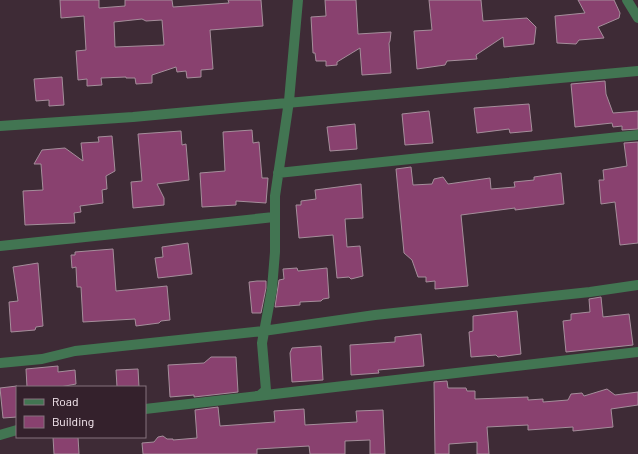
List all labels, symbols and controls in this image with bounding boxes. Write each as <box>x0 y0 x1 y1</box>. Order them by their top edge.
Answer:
legend <box>16 386 146 438</box>
text: Road <box>52 394 79 408</box>
text: Building <box>52 414 94 428</box>

